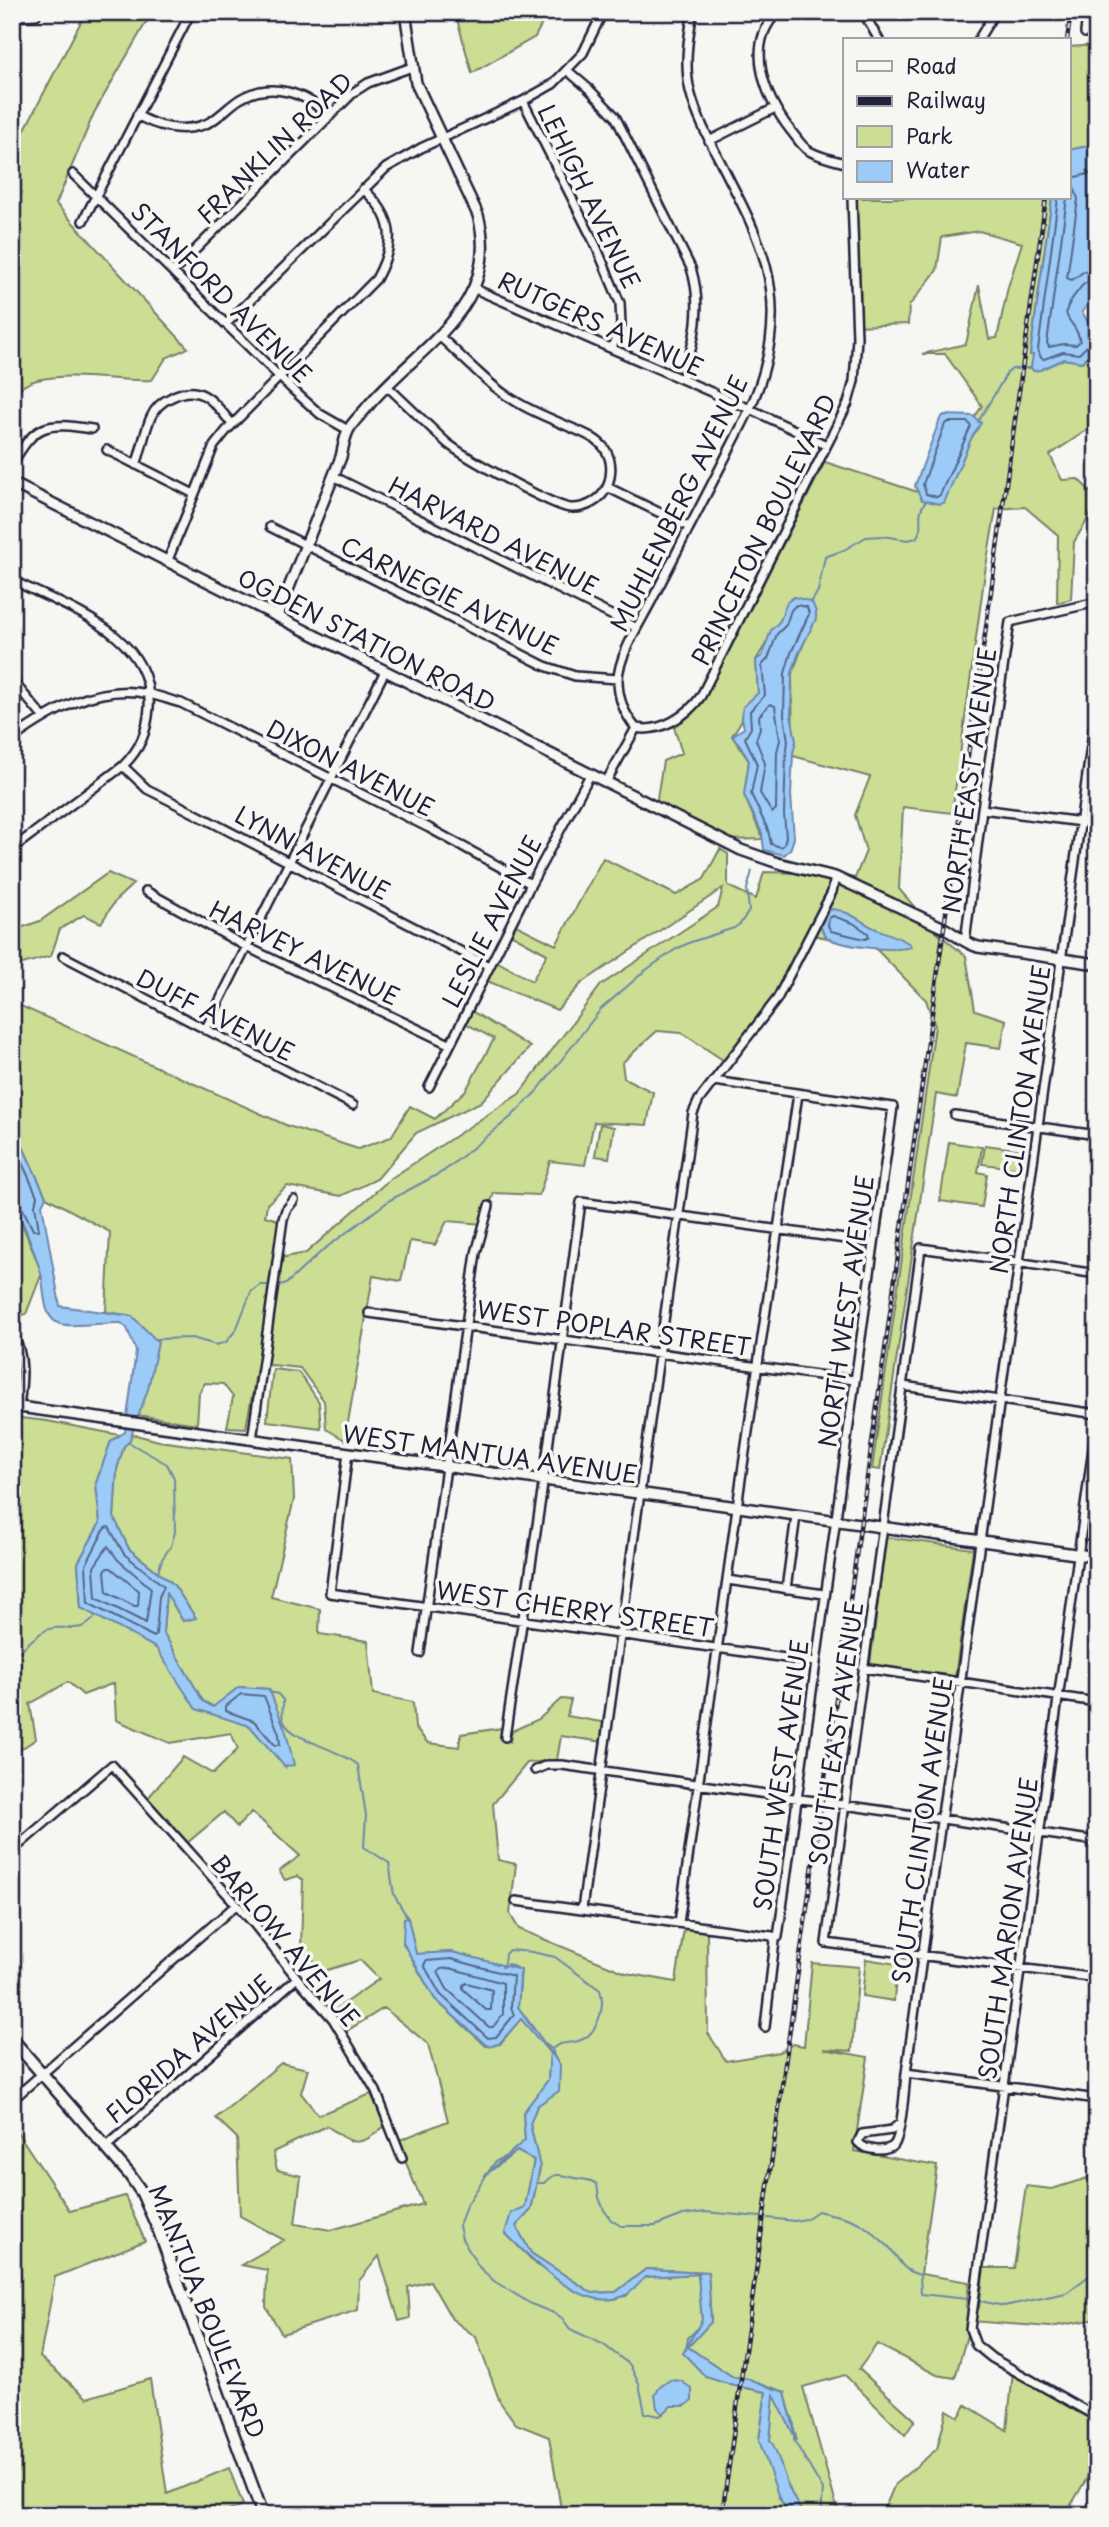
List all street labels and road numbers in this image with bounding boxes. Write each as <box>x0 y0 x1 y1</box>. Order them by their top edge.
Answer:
street label: FRANKLIN ROAD <box>188 63 360 231</box>
street label: LEHIGH AVENUE <box>530 98 650 294</box>
street label: STANFORD AVENUE <box>123 193 321 391</box>
street label: RUTGERS AVENUE <box>492 261 710 385</box>
street label: MUHLENBERG AVENUE <box>600 369 756 637</box>
street label: PRINCETON BOULEVARD <box>682 387 844 671</box>
street label: HARVARD AVENUE <box>383 466 605 604</box>
street label: CARNEGIE AVENUE <box>335 527 565 663</box>
street label: OGDEN STATION ROAD <box>232 558 502 720</box>
street label: NORTH EAST AVENUE <box>931 645 1005 915</box>
street label: DIXON AVENUE <box>261 709 441 825</box>
street label: LYNN AVENUE <box>229 796 397 908</box>
street label: LESLIE AVENUE <box>432 829 550 1013</box>
street label: HARVEY AVENUE <box>204 890 406 1014</box>
street label: DUFF AVENUE <box>131 959 301 1069</box>
street label: NORTH CLINTON AVENUE <box>979 962 1059 1276</box>
street label: NORTH WEST AVENUE <box>808 1173 882 1449</box>
street label: WEST POPLAR STREET <box>475 1290 754 1364</box>
street label: WEST MANTUA AVENUE <box>340 1414 640 1492</box>
street label: WEST CHERRY STREET <box>434 1571 717 1645</box>
street label: SOUTH EAST AVENUE <box>799 1599 871 1867</box>
street label: SOUTH WEST AVENUE <box>743 1637 817 1913</box>
street label: SOUTH CLINTON AVENUE <box>882 1674 960 1986</box>
street label: SOUTH MARION AVENUE <box>968 1775 1046 2081</box>
street label: BARLOW AVENUE <box>203 1846 369 2034</box>
street label: FLORIDA AVENUE <box>97 1965 279 2131</box>
street label: MANTUA BOULEVARD <box>140 2178 276 2444</box>

